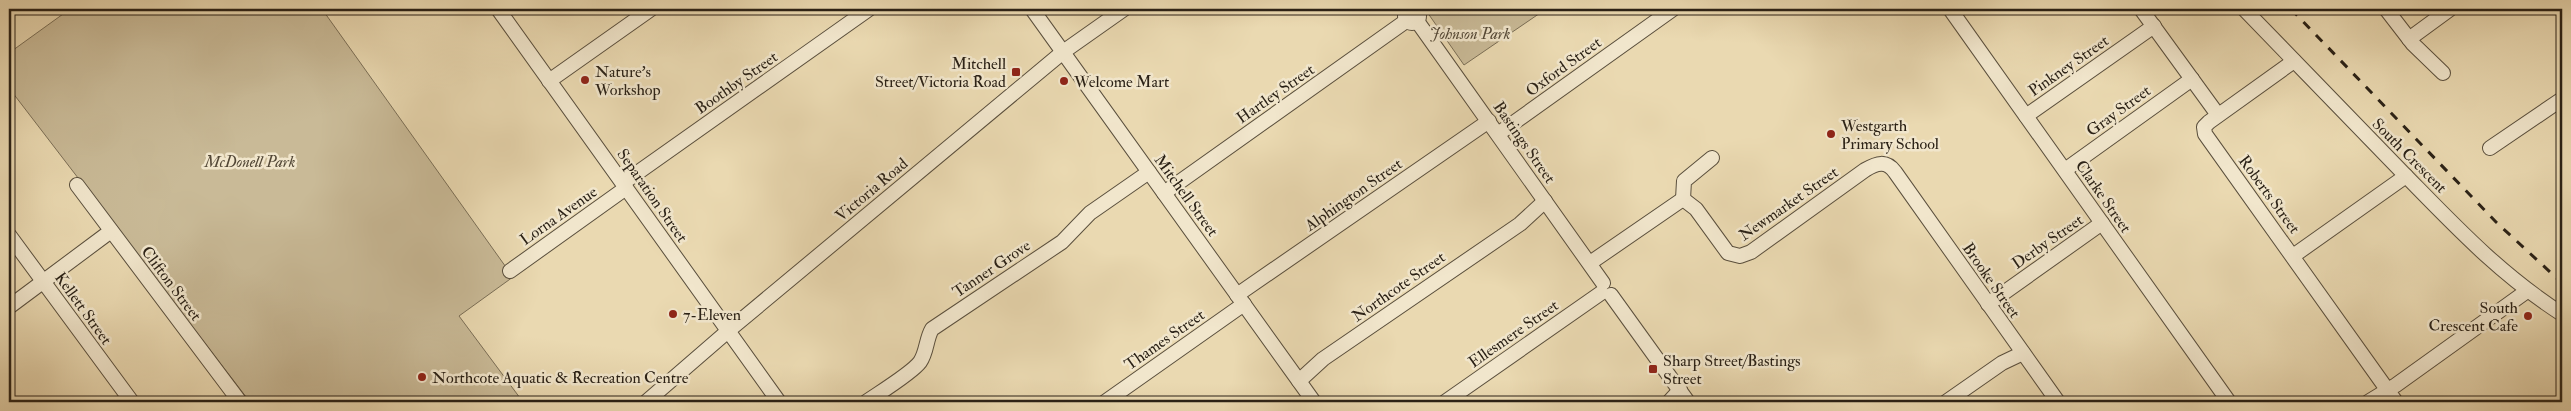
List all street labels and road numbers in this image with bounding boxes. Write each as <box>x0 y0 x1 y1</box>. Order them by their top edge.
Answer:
street label: Pinkney Street <box>2025 31 2113 101</box>
street label: Oxford Street <box>1522 33 1605 101</box>
street label: Boothby Street <box>691 47 782 119</box>
street label: Hartley Street <box>1233 60 1318 128</box>
street label: Gray Street <box>2082 81 2155 141</box>
street label: Bastings Street <box>1489 98 1560 187</box>
street label: South Crescent <box>2368 114 2451 197</box>
street label: Separation Street <box>612 145 692 247</box>
street label: Mitchell Street <box>1150 151 1223 240</box>
street label: Roberts Street <box>2234 151 2304 238</box>
street label: Victoria Road <box>831 154 912 226</box>
street label: Alphington Street <box>1300 154 1407 237</box>
street label: Clarke Street <box>2071 156 2136 237</box>
street label: Newmarket Street <box>1735 162 1842 245</box>
street label: Lorna Avenue <box>516 182 601 250</box>
street label: Derby Street <box>2008 210 2087 274</box>
street label: Tanner Grove <box>949 235 1035 302</box>
street label: Brooke Street <box>1958 239 2025 322</box>
street label: Clifton Street <box>137 242 206 325</box>
street label: Northcote Street <box>1348 247 1449 326</box>
street label: Kellett Street <box>50 268 116 349</box>
street label: Ellesmere Street <box>1465 295 1562 372</box>
street label: Thames Street <box>1121 305 1209 375</box>

